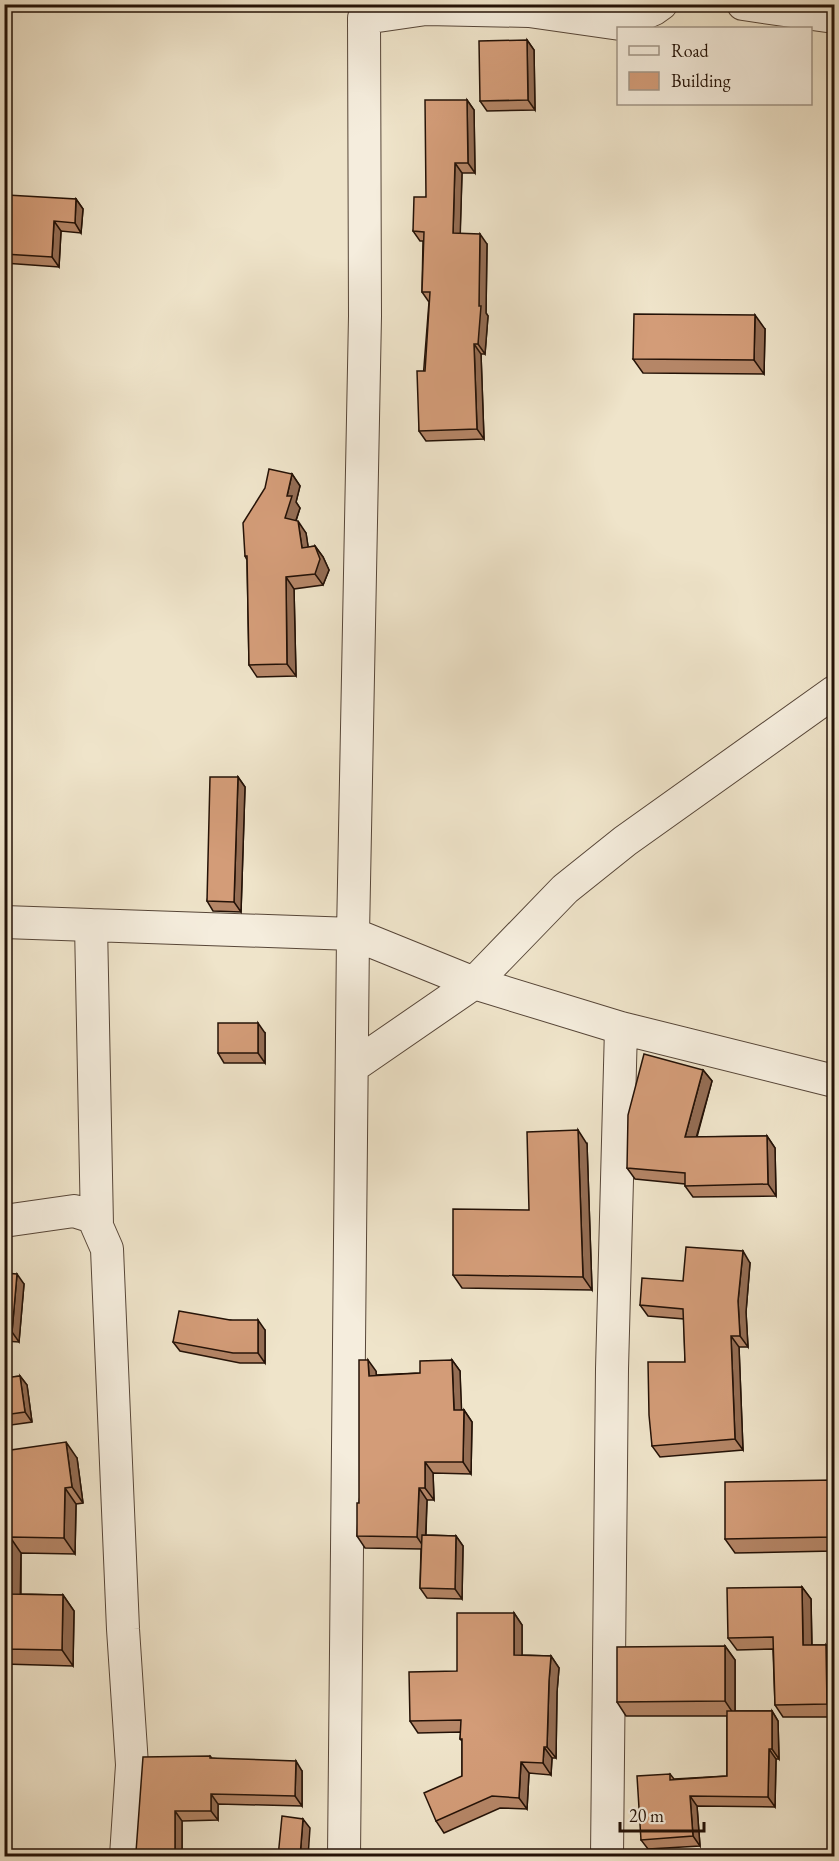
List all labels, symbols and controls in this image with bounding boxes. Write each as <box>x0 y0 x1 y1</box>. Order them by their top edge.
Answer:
legend <box>617 27 812 105</box>
text: Road <box>671 39 710 62</box>
text: Building <box>671 69 731 92</box>
scale bar <box>620 1795 704 1833</box>
text: 20 m <box>629 1804 664 1827</box>

